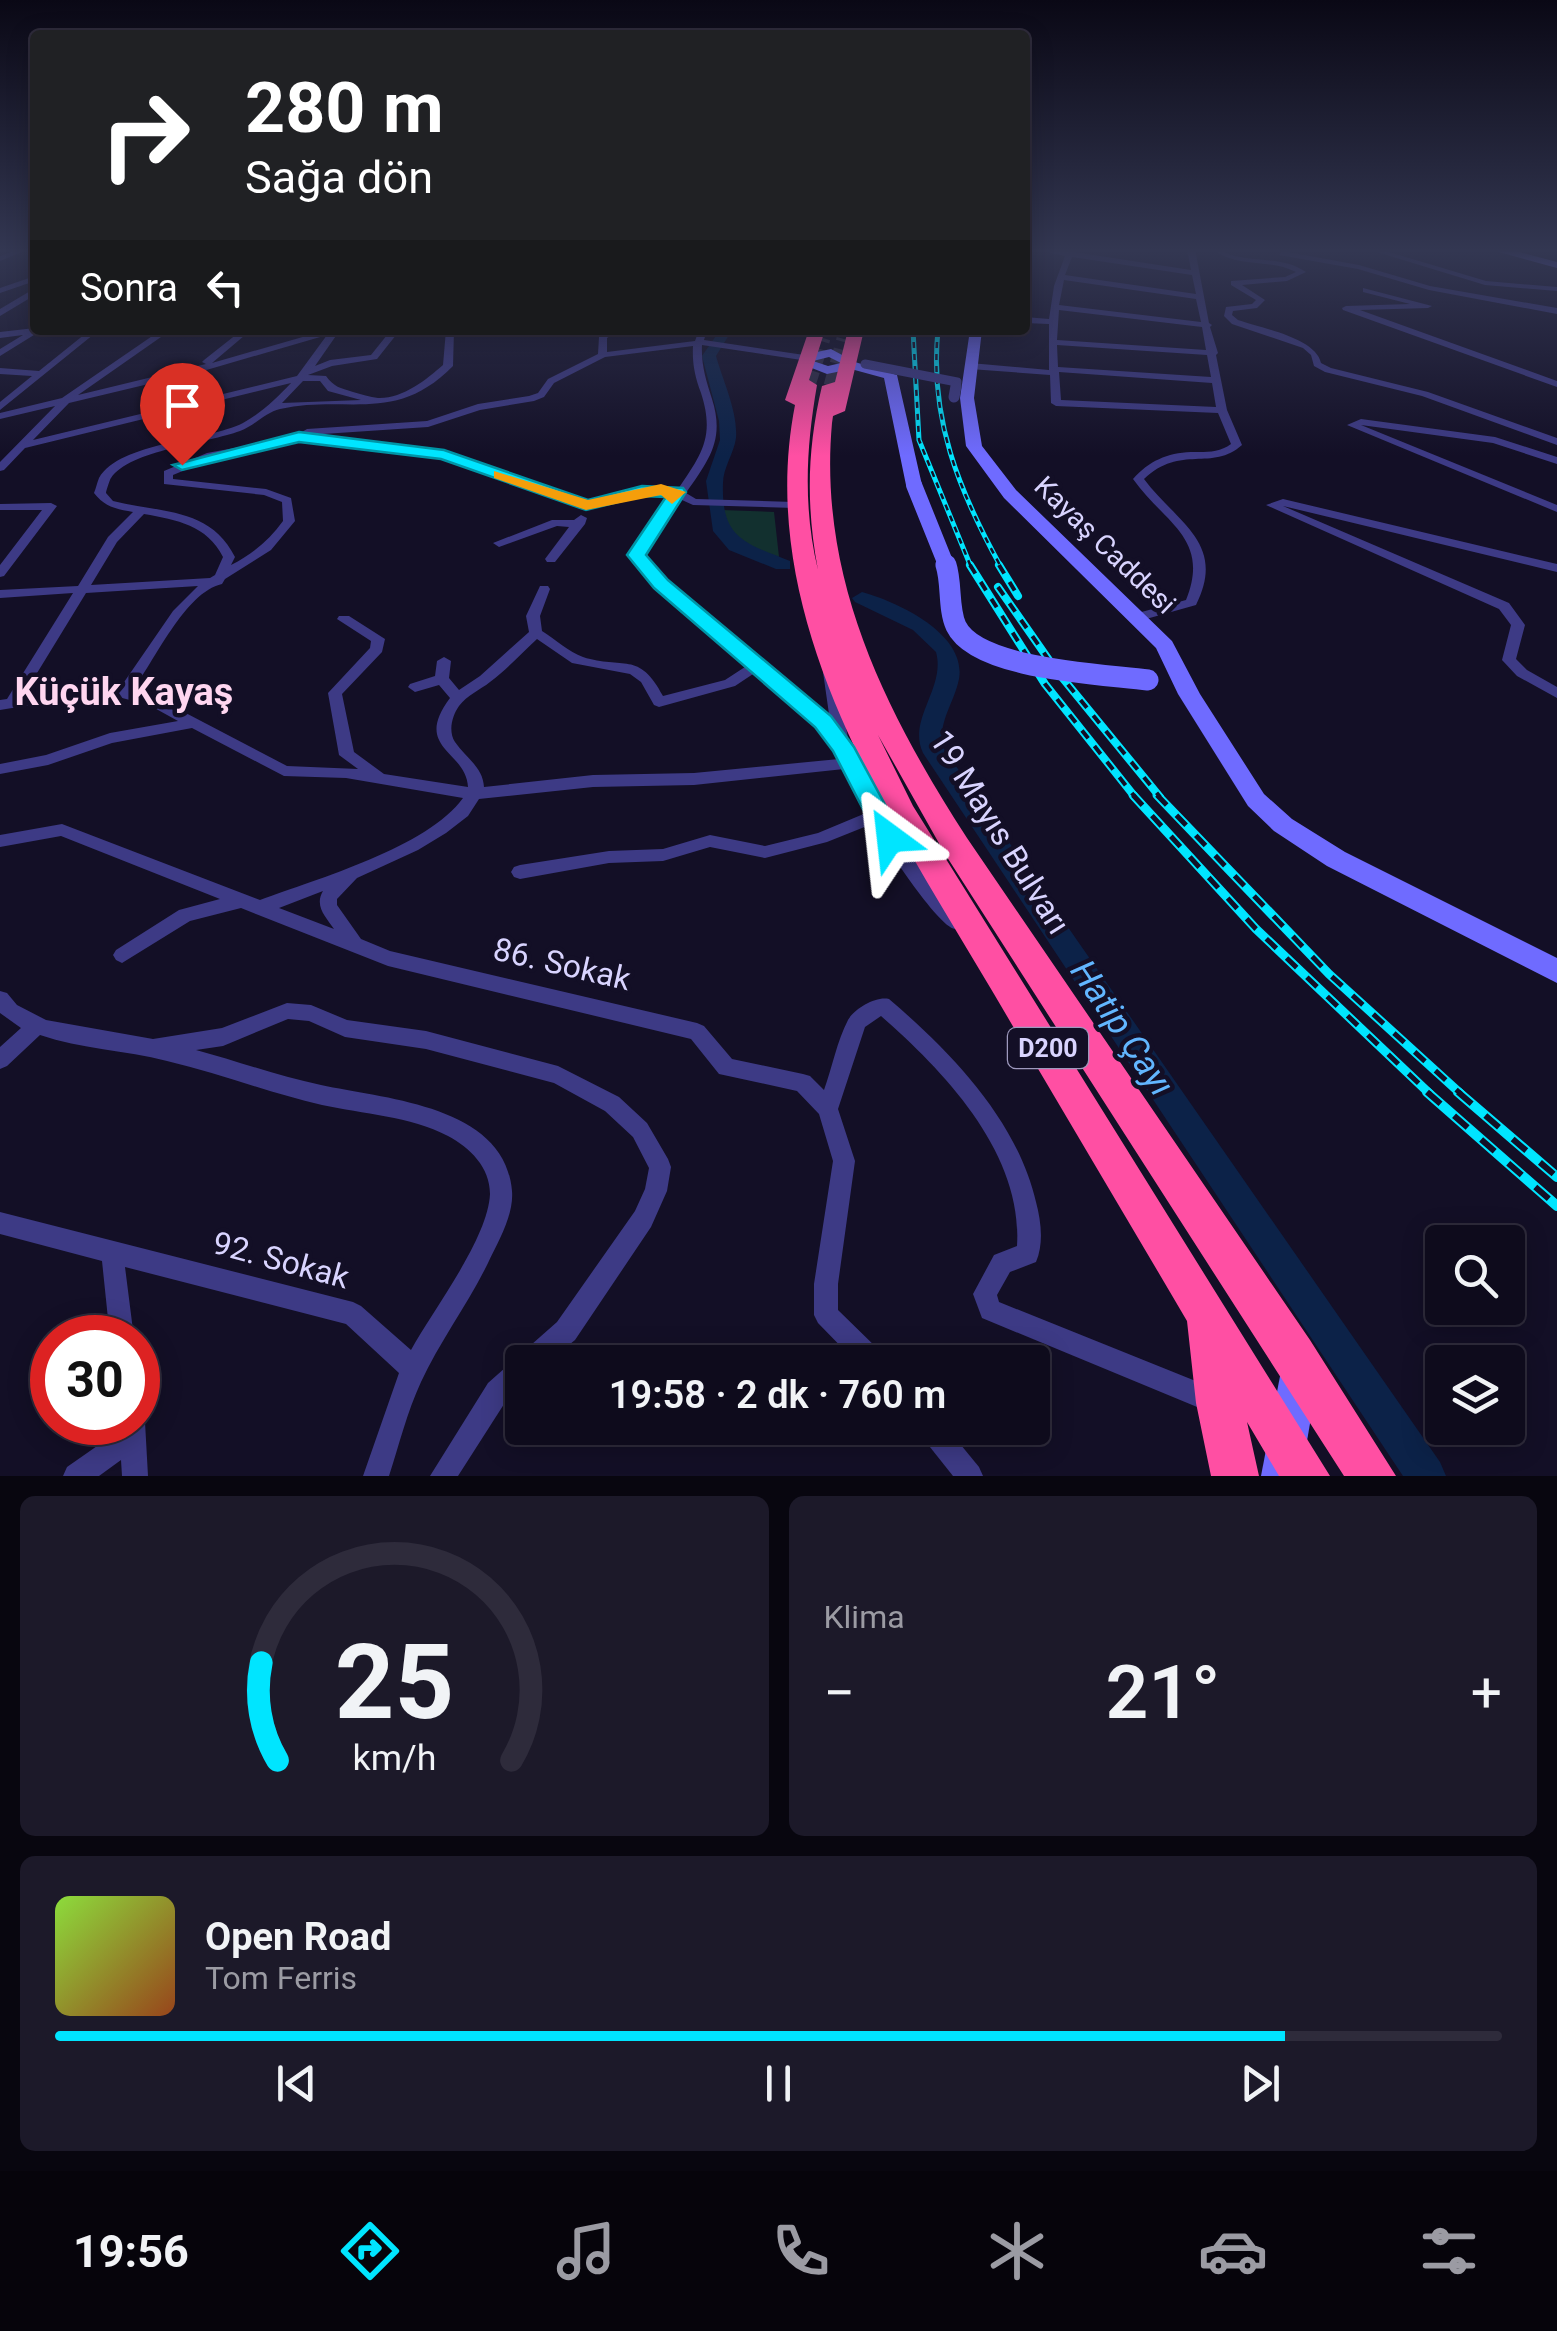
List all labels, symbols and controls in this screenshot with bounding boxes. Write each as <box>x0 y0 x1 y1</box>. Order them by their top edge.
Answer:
text: 280 m <box>245 67 444 149</box>
icon: right <box>80 70 210 200</box>
text: Sağa dön <box>245 151 433 204</box>
icon: left <box>198 260 253 315</box>
text: Sonra <box>80 266 178 310</box>
pin <box>140 363 225 466</box>
icon: arrive <box>155 378 210 433</box>
street label: Kayaş Caddesi <box>1028 469 1182 621</box>
district label: Küçük Kayaş <box>15 670 233 714</box>
street label: 19 Mayıs Bulvarı <box>922 723 1078 941</box>
position arrow <box>838 786 942 890</box>
street label: 86. Sokak <box>490 930 635 998</box>
water label: Hatip Çayı <box>1062 952 1182 1104</box>
road number: D200 <box>1008 1028 1088 1068</box>
street label: 92. Sokak <box>209 1224 354 1297</box>
map controls <box>1425 1225 1525 1445</box>
button: search <box>1425 1225 1525 1325</box>
speed limit sign: 30 <box>30 1315 160 1445</box>
button: layers <box>1425 1345 1525 1445</box>
text: 19:58 · 2 dk · 760 m <box>609 1373 946 1417</box>
text: Klima <box>824 1598 905 1636</box>
text: 25 <box>335 1622 454 1743</box>
text: 21° <box>1106 1648 1220 1736</box>
text: − <box>824 1661 855 1725</box>
text: + <box>1471 1661 1502 1725</box>
text: km/h <box>352 1737 436 1779</box>
text: Open Road <box>205 1915 391 1959</box>
text: Tom Ferris <box>205 1959 357 1997</box>
icon: previous <box>269 2056 324 2111</box>
icon: pause <box>751 2056 806 2111</box>
icon: next <box>1233 2056 1288 2111</box>
icon: directions <box>335 2216 405 2286</box>
icon: music <box>551 2216 621 2286</box>
icon: phone <box>766 2216 836 2286</box>
icon: climate <box>982 2216 1052 2286</box>
icon: car <box>1198 2216 1268 2286</box>
icon: filters <box>1414 2216 1484 2286</box>
text: 19:56 <box>73 2225 189 2278</box>

